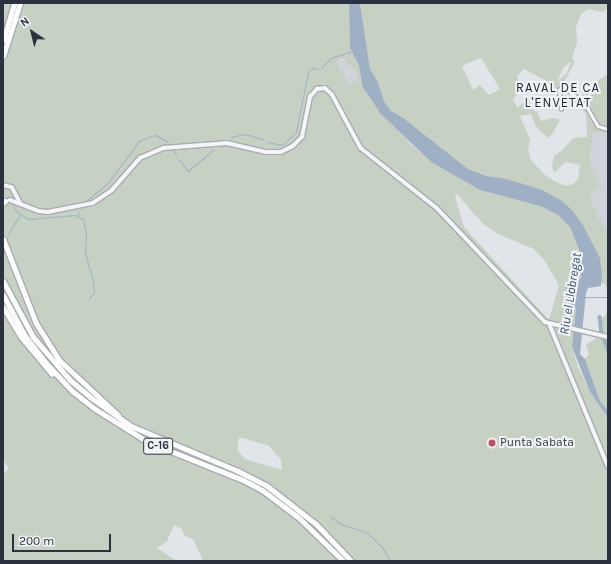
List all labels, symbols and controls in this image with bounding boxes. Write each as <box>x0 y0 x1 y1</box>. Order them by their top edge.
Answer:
north arrow <box>12 12 52 52</box>
text: N <box>18 14 32 29</box>
district label: RAVAL DE CA L'ENVETAT <box>516 81 600 112</box>
water label: Riu el Llobregat <box>557 252 585 336</box>
place label: Punta Sabata <box>500 436 574 450</box>
road number: C-16 <box>143 437 173 455</box>
marker: Punta Sabata <box>487 438 497 448</box>
scale bar <box>14 526 113 552</box>
text: 200 m <box>19 534 54 548</box>

